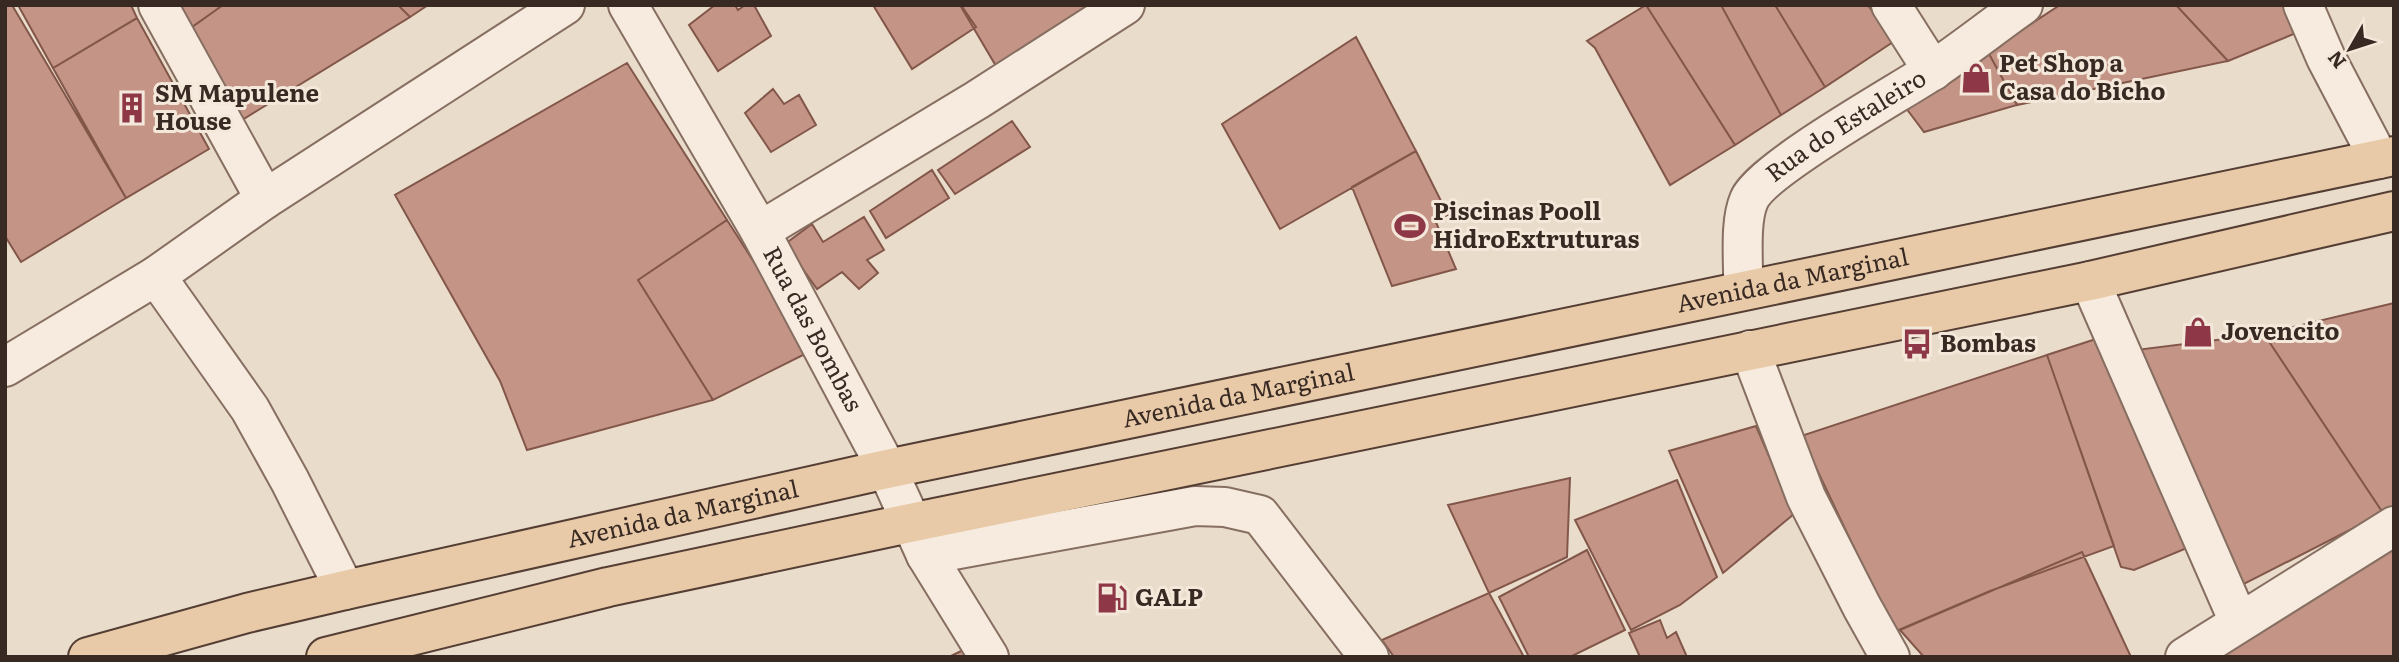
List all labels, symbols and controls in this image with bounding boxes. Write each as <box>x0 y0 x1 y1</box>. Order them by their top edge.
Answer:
north arrow <box>2315 14 2385 84</box>
place label: Pet Shop a Casa do Bicho <box>1999 44 2165 107</box>
text: N <box>2320 45 2352 75</box>
street label: Rua do Estaleiro <box>1757 59 1932 189</box>
shop icon: Pet Shop a Casa do Bicho <box>1959 61 1993 95</box>
place label: SM Mapulene House <box>155 74 319 137</box>
building icon: SM Mapulene House <box>115 91 149 125</box>
place label: Piscinas Pooll HidroExtruturas <box>1433 192 1639 255</box>
sports icon: Piscinas Pooll HidroExtruturas <box>1393 209 1427 243</box>
street label: Avenida da Marginal <box>1673 237 1911 320</box>
street label: Rua das Bombas <box>756 239 873 417</box>
place label: Jovencito <box>2221 312 2339 347</box>
shop icon: Jovencito <box>2181 315 2215 349</box>
place label: Bombas <box>1940 324 2036 359</box>
bus stop icon: Bombas <box>1900 327 1934 361</box>
street label: Avenida da Marginal <box>1119 352 1357 435</box>
street label: Avenida da Marginal <box>563 469 801 555</box>
place label: GALP <box>1135 578 1203 613</box>
fuel station icon: GALP <box>1095 581 1129 615</box>

